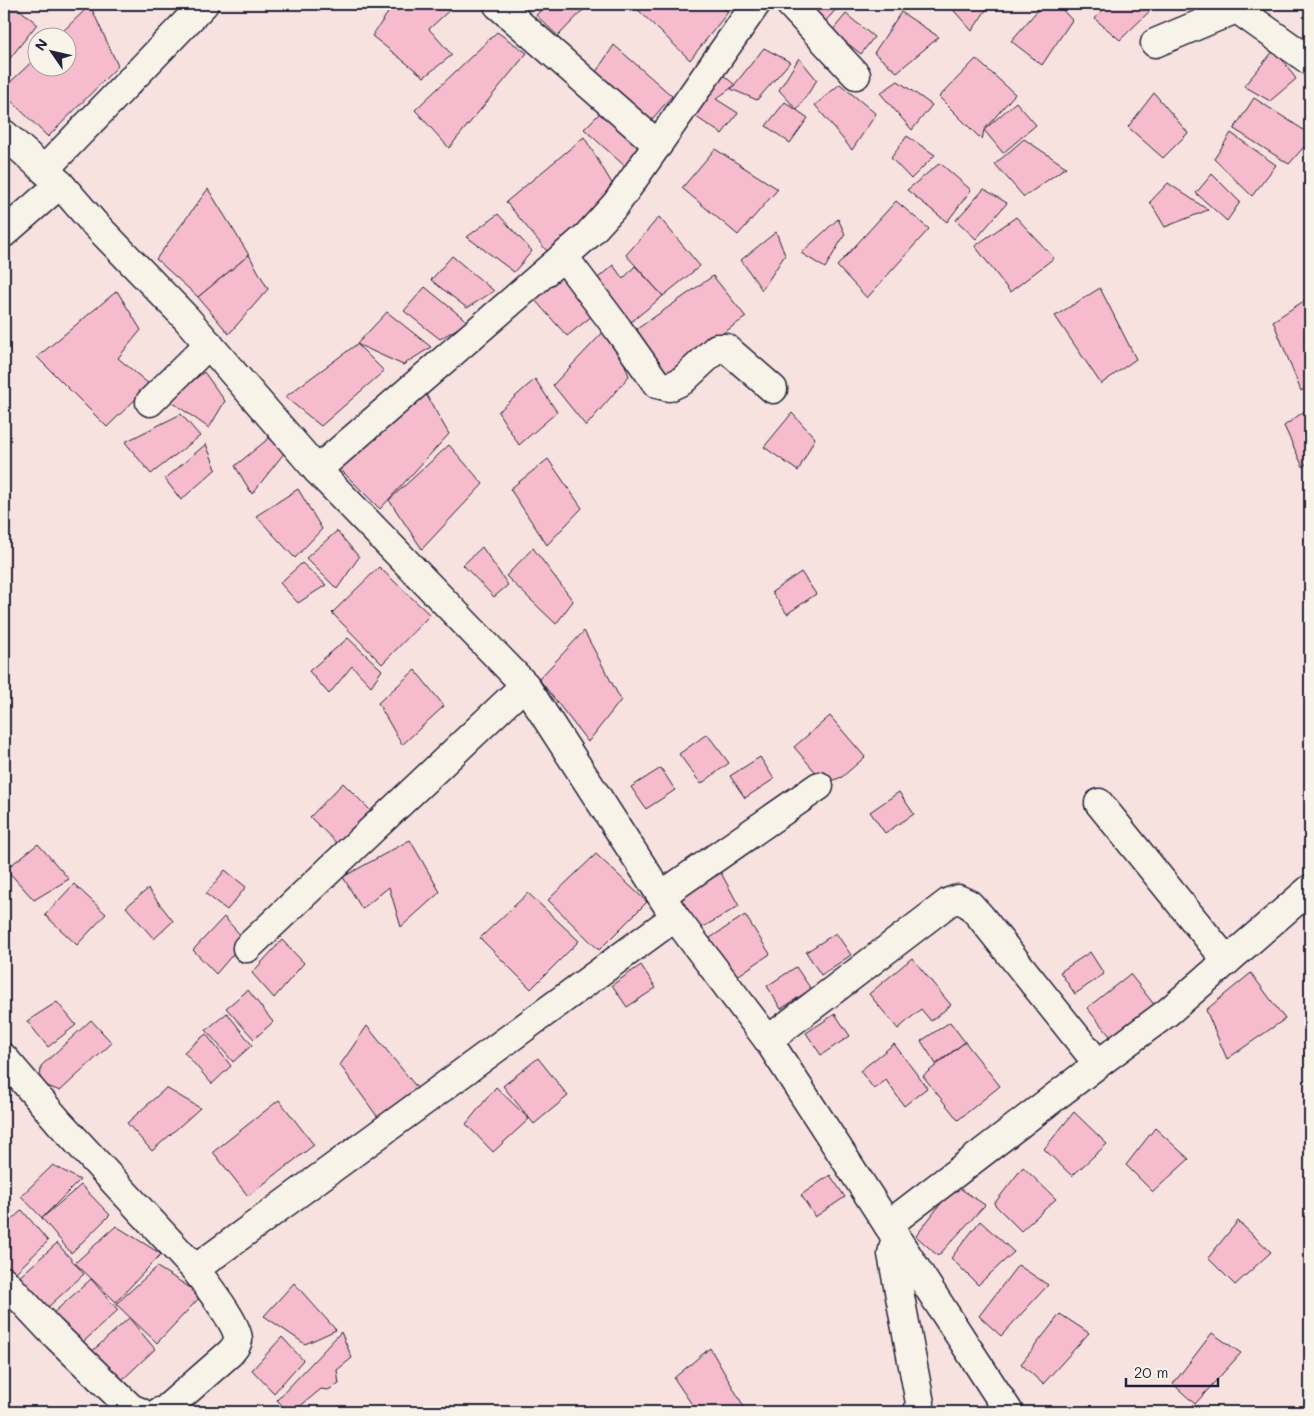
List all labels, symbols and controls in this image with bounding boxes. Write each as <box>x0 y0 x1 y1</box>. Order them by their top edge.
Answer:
north arrow <box>28 28 78 78</box>
text: N <box>30 35 52 54</box>
scale bar <box>1126 1356 1219 1388</box>
text: 20 m <box>1134 1362 1168 1382</box>

